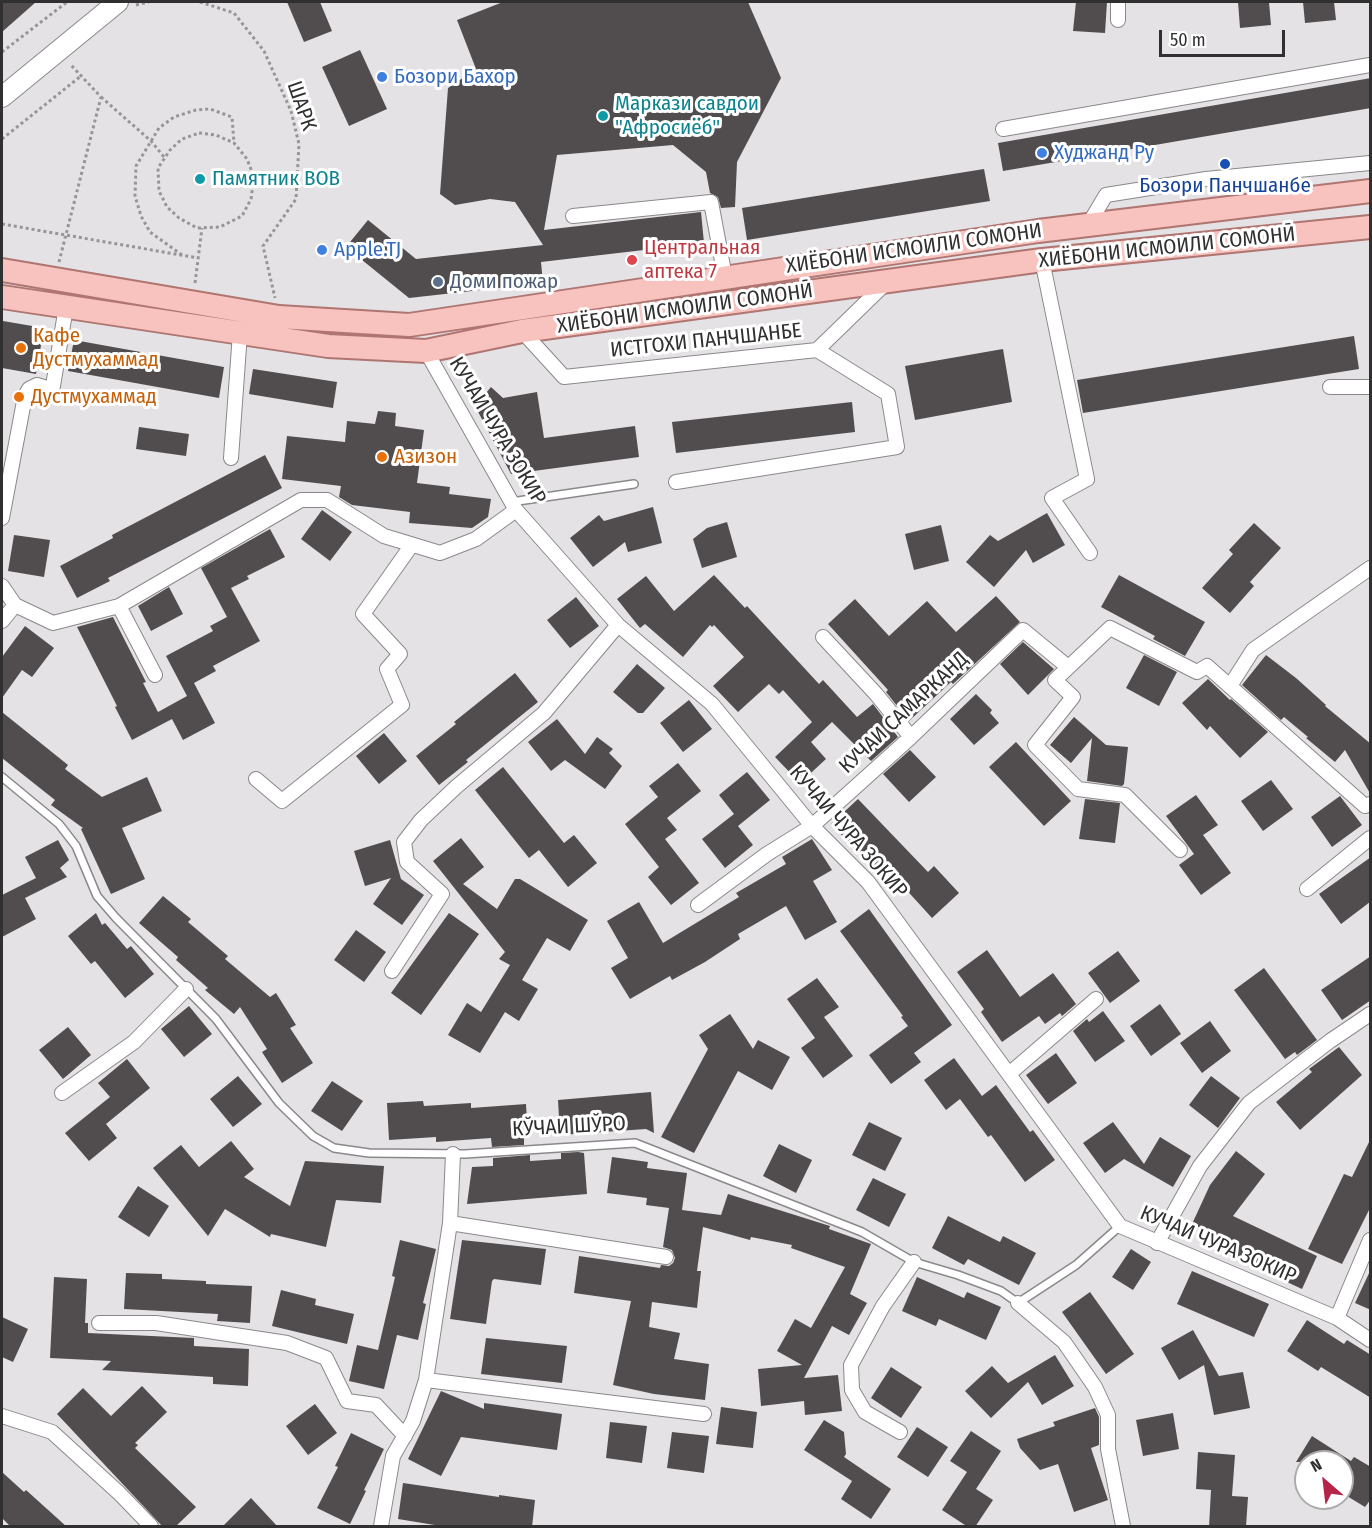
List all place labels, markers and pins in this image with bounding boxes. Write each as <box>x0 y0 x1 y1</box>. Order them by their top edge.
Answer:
place label: Бозори Бахор <box>394 64 516 90</box>
marker: Бозори Бахор <box>375 70 389 84</box>
place label: Маркази савдои "Афросиёб" <box>615 91 759 141</box>
marker: Маркази савдои "Афросиёб" <box>596 109 610 123</box>
place label: Худжанд Ру <box>1054 140 1154 166</box>
marker: Худжанд Ру <box>1035 146 1049 160</box>
marker: Бозори Панчшанбе <box>1218 157 1232 171</box>
place label: Памятник ВОВ <box>212 166 340 192</box>
marker: Памятник ВОВ <box>193 172 207 186</box>
place label: Бозори Панчшанбе <box>1139 173 1311 199</box>
place label: Центральная аптека 7 <box>644 235 760 285</box>
place label: Apple.TJ <box>334 237 401 263</box>
marker: Apple.TJ <box>315 243 329 257</box>
marker: Центральная аптека 7 <box>625 253 639 267</box>
place label: Доми пожар <box>450 269 558 295</box>
marker: Доми пожар <box>431 275 445 289</box>
place label: Кафе Дустмухаммад <box>33 323 159 373</box>
marker: Кафе Дустмухаммад <box>14 341 28 355</box>
place label: Дустмухаммад <box>31 384 157 410</box>
marker: Дустмухаммад <box>12 390 26 404</box>
place label: Азизон <box>394 444 457 470</box>
marker: Азизон <box>375 450 389 464</box>

